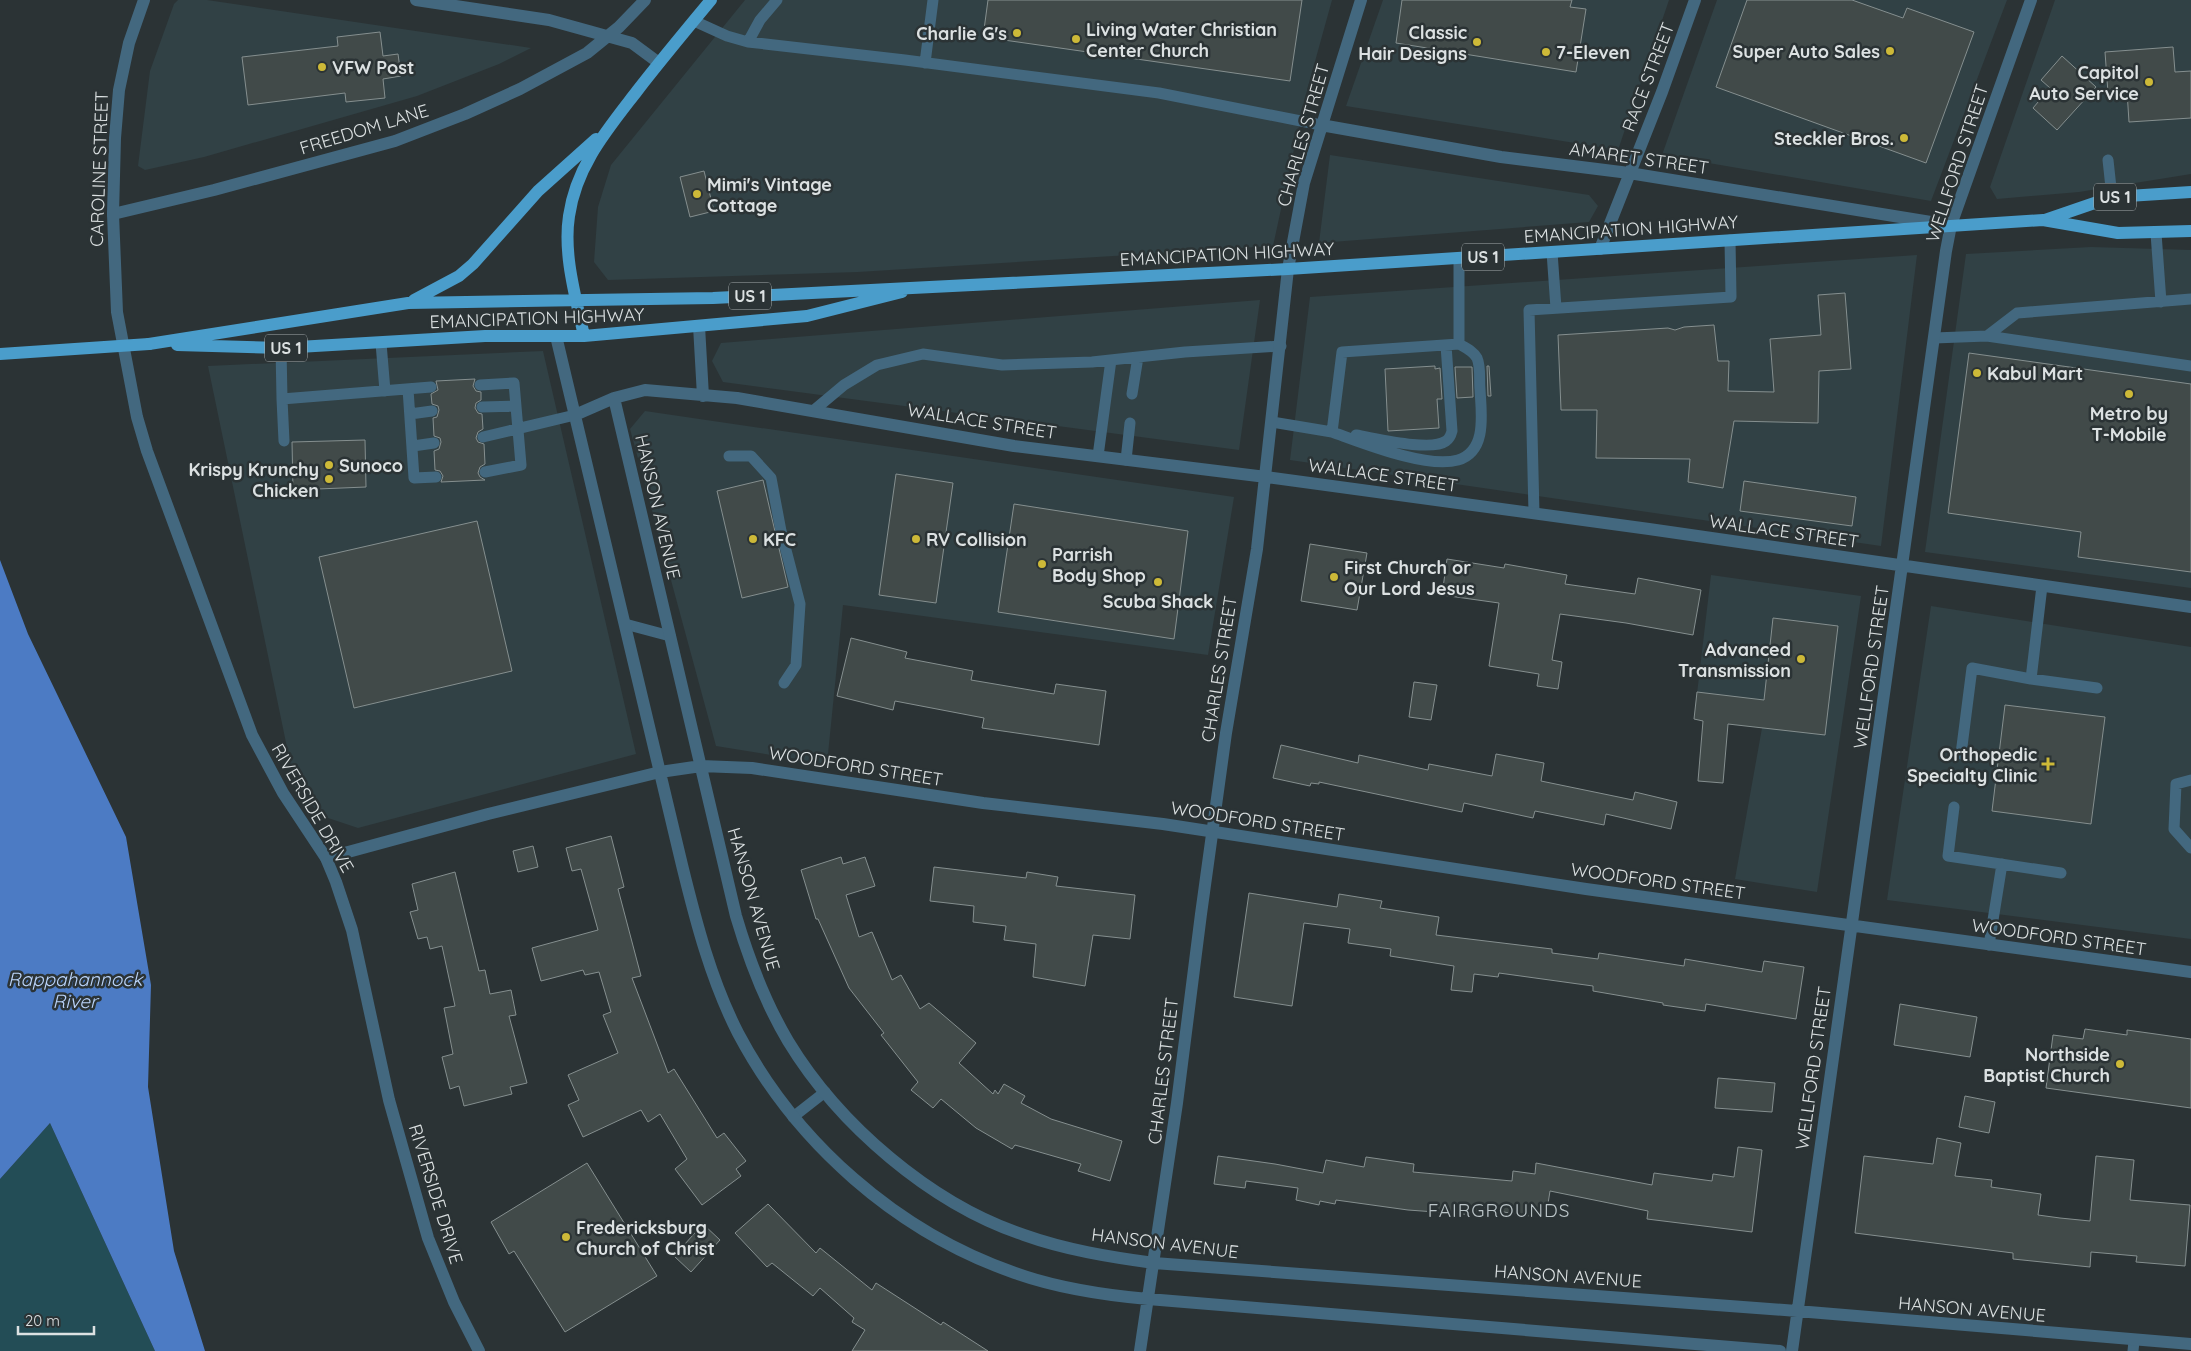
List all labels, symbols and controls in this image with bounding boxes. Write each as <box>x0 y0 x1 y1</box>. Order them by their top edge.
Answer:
place label: Living Water Christian Center Church <box>1086 18 1277 62</box>
street label: RACE STREET <box>1617 19 1679 135</box>
place label: Classic Hair Designs <box>1358 21 1467 65</box>
place label: Charlie G's <box>916 22 1007 45</box>
marker: Charlie G's <box>1011 27 1023 39</box>
marker: Living Water Christian Center Church <box>1070 33 1082 45</box>
marker: Classic Hair Designs <box>1471 36 1483 48</box>
place label: Super Auto Sales <box>1732 40 1880 63</box>
place label: 7-Eleven <box>1556 41 1630 64</box>
marker: Super Auto Sales <box>1884 45 1896 57</box>
marker: 7-Eleven <box>1540 46 1552 58</box>
place label: VFW Post <box>332 56 414 79</box>
marker: VFW Post <box>316 61 328 73</box>
street label: CHARLES STREET <box>1272 61 1334 209</box>
place label: Capitol Auto Service <box>2029 61 2139 105</box>
marker: Capitol Auto Service <box>2143 76 2155 88</box>
street label: WELLFORD STREET <box>1921 81 1993 245</box>
street label: CAROLINE STREET <box>85 91 113 247</box>
street label: FREEDOM LANE <box>297 98 431 160</box>
place label: Steckler Bros. <box>1774 127 1894 150</box>
marker: Steckler Bros. <box>1898 132 1910 144</box>
street label: AMARET STREET <box>1568 137 1710 179</box>
place label: Mimi's Vintage Cottage <box>707 173 832 217</box>
road number: US 1 <box>2094 183 2136 210</box>
marker: Mimi's Vintage Cottage <box>691 188 703 200</box>
street label: EMANCIPATION HIGHWAY <box>1523 210 1739 248</box>
street label: EMANCIPATION HIGHWAY <box>1119 237 1335 271</box>
road number: US 1 <box>1462 243 1504 270</box>
road number: US 1 <box>729 282 771 310</box>
street label: EMANCIPATION HIGHWAY <box>429 303 645 333</box>
road number: US 1 <box>265 334 307 362</box>
place label: Kabul Mart <box>1987 362 2083 385</box>
marker: Kabul Mart <box>1971 367 1983 379</box>
marker: Metro by T-Mobile <box>2123 388 2135 400</box>
street label: WALLACE STREET <box>906 398 1058 444</box>
place label: Metro by T-Mobile <box>2090 402 2168 446</box>
street label: HANSON AVENUE <box>630 432 686 582</box>
street label: WALLACE STREET <box>1307 453 1459 497</box>
place label: Sunoco <box>339 454 403 477</box>
place label: Krispy Krunchy Chicken <box>189 458 319 502</box>
marker: Sunoco <box>323 459 335 471</box>
marker: Krispy Krunchy Chicken <box>323 473 335 485</box>
street label: WALLACE STREET <box>1708 509 1860 553</box>
place label: KFC <box>763 528 796 551</box>
place label: RV Collision <box>926 528 1027 551</box>
marker: KFC <box>747 533 759 545</box>
marker: RV Collision <box>910 533 922 545</box>
place label: Parrish Body Shop <box>1052 543 1146 587</box>
place label: First Church or Our Lord Jesus <box>1344 556 1475 600</box>
marker: Parrish Body Shop <box>1036 558 1048 570</box>
marker: First Church or Our Lord Jesus <box>1328 571 1340 583</box>
marker: Scuba Shack <box>1152 576 1164 588</box>
street label: WELLFORD STREET <box>1848 584 1894 750</box>
place label: Scuba Shack <box>1103 590 1213 613</box>
street label: CHARLES STREET <box>1196 594 1242 744</box>
place label: Advanced Transmission <box>1678 638 1791 682</box>
marker: Advanced Transmission <box>1795 653 1807 665</box>
street label: RIVERSIDE DRIVE <box>267 739 359 877</box>
street label: WOODFORD STREET <box>767 741 945 791</box>
place label: Orthopedic Specialty Clinic <box>1907 743 2037 787</box>
marker: Orthopedic Specialty Clinic <box>2041 757 2055 771</box>
street label: WOODFORD STREET <box>1169 796 1347 846</box>
street label: HANSON AVENUE <box>723 825 785 973</box>
street label: WOODFORD STREET <box>1569 857 1747 905</box>
street label: WOODFORD STREET <box>1970 913 2148 961</box>
water label: Rappahannock River <box>8 967 144 1013</box>
street label: WELLFORD STREET <box>1790 985 1836 1151</box>
street label: CHARLES STREET <box>1143 996 1183 1146</box>
place label: Northside Baptist Church <box>1983 1043 2110 1087</box>
marker: Northside Baptist Church <box>2114 1058 2126 1070</box>
street label: RIVERSIDE DRIVE <box>404 1121 468 1267</box>
district label: FAIRGROUNDS <box>1428 1198 1570 1222</box>
place label: Fredericksburg Church of Christ <box>576 1216 715 1260</box>
street label: HANSON AVENUE <box>1090 1223 1240 1263</box>
marker: Fredericksburg Church of Christ <box>560 1231 572 1243</box>
street label: HANSON AVENUE <box>1493 1259 1643 1293</box>
street label: HANSON AVENUE <box>1897 1291 2047 1327</box>
scale bar <box>18 1304 94 1336</box>
text: 20 m <box>25 1311 60 1330</box>

